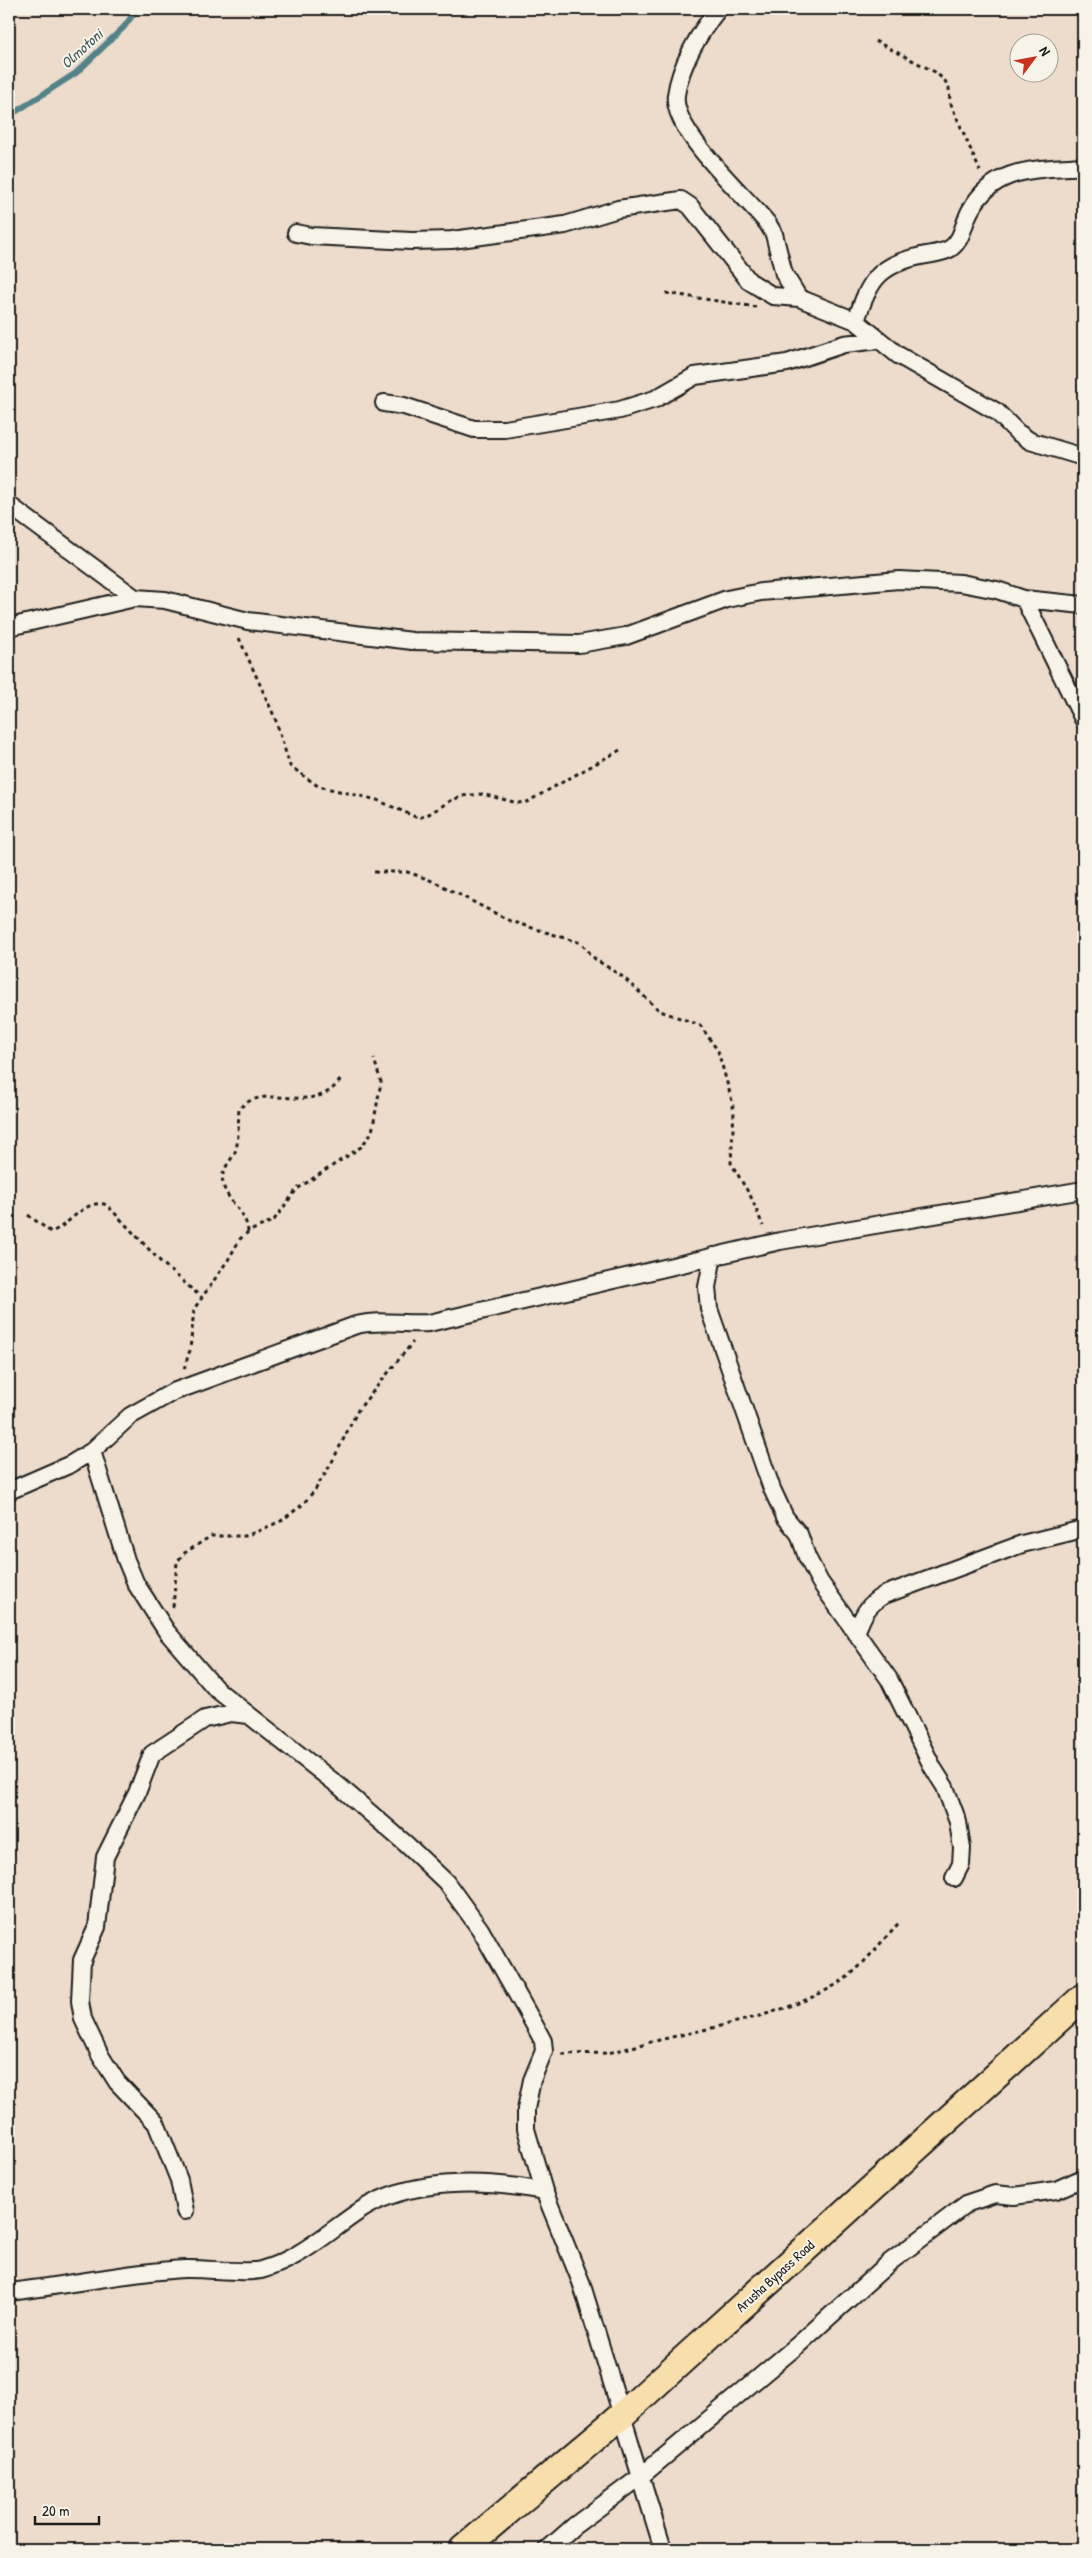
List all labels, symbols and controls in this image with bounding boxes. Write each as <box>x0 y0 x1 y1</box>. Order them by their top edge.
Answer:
water label: Olmotoni <box>56 23 108 73</box>
north arrow <box>1010 32 1060 82</box>
text: N <box>1035 43 1056 60</box>
street label: Arusha Bypass Road <box>731 2235 819 2317</box>
scale bar <box>35 2493 99 2525</box>
text: 20 m <box>42 2500 69 2521</box>

